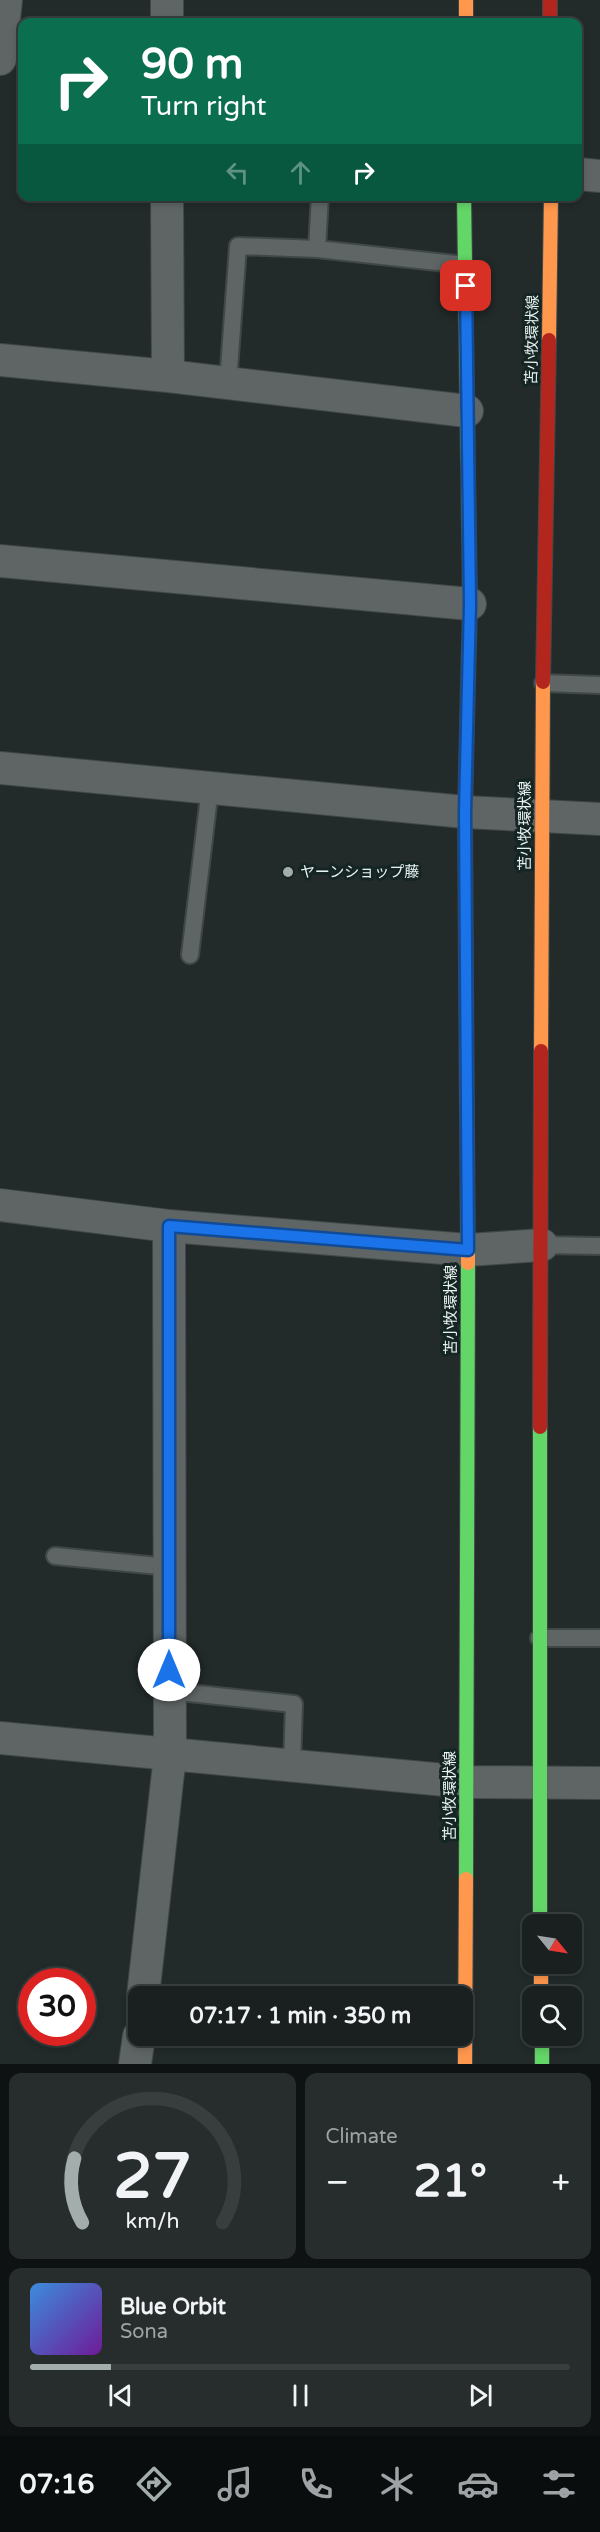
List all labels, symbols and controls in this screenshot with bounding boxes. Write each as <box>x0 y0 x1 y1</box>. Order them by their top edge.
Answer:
text: 90 m <box>141 39 243 90</box>
icon: right <box>42 42 120 120</box>
text: Turn right <box>141 90 267 123</box>
icon: left <box>221 156 254 189</box>
icon: ahead <box>284 156 317 189</box>
icon: right <box>347 156 380 189</box>
pin <box>440 260 491 311</box>
icon: arrive <box>449 269 482 302</box>
street label: 苫小牧環状線 <box>522 295 542 385</box>
street label: 苫小牧環状線 <box>516 781 534 871</box>
place label: ヤーンショップ藤 <box>300 863 419 881</box>
marker: ヤーンショップ藤 <box>281 865 295 879</box>
street label: 苫小牧環状線 <box>442 1265 460 1355</box>
position arrow <box>137 1638 201 1702</box>
street label: 苫小牧環状線 <box>441 1751 459 1841</box>
north arrow <box>522 1914 582 1974</box>
map controls <box>522 1914 582 2046</box>
speed limit sign: 30 <box>18 1968 96 2046</box>
button: search <box>522 1986 582 2046</box>
text: 07:17 · 1 min · 350 m <box>190 2003 411 2029</box>
text: Climate <box>326 2125 398 2149</box>
text: 27 <box>113 2140 191 2215</box>
text: 21° <box>413 2155 487 2209</box>
text: − <box>326 2163 349 2202</box>
text: + <box>551 2163 570 2202</box>
text: km/h <box>125 2208 179 2234</box>
text: Blue Orbit <box>120 2294 226 2320</box>
text: Sona <box>120 2320 168 2344</box>
icon: previous <box>104 2379 137 2412</box>
icon: pause <box>284 2379 317 2412</box>
icon: next <box>464 2379 497 2412</box>
icon: directions <box>133 2463 175 2505</box>
icon: music <box>214 2463 256 2505</box>
icon: phone <box>295 2463 337 2505</box>
icon: climate <box>376 2463 418 2505</box>
icon: car <box>457 2463 499 2505</box>
icon: filters <box>538 2463 580 2505</box>
text: 07:16 <box>20 2468 94 2501</box>

